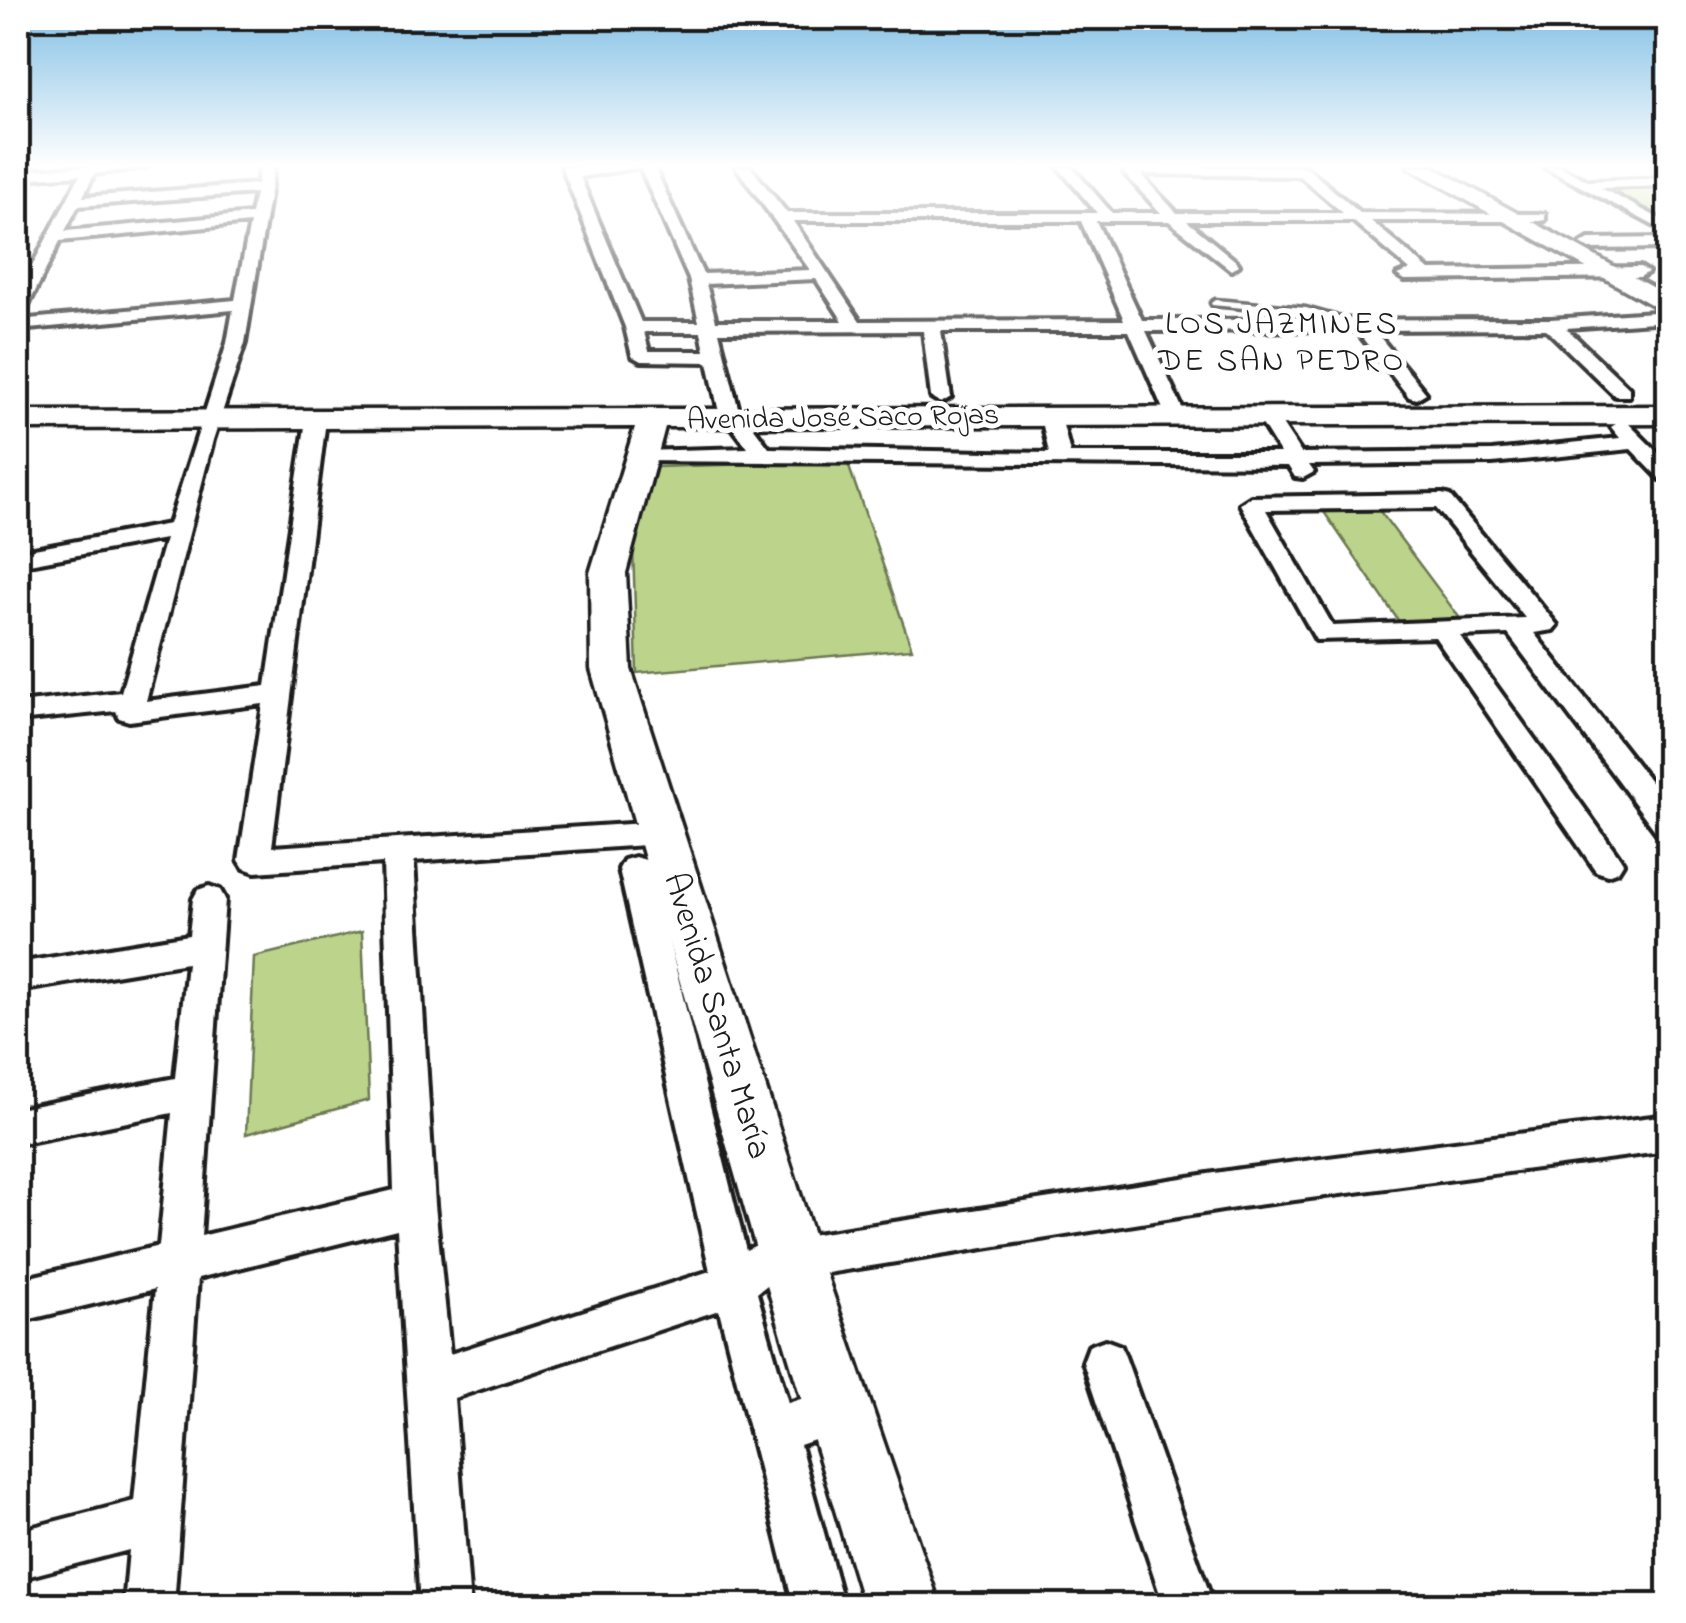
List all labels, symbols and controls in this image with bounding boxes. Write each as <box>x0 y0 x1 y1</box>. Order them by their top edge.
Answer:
district label: LOS JAZMINES DE SAN PEDRO <box>1157 302 1406 386</box>
street label: Avenida José Saco Rojas <box>686 394 1000 444</box>
street label: Avenida Santa María <box>648 867 784 1165</box>

